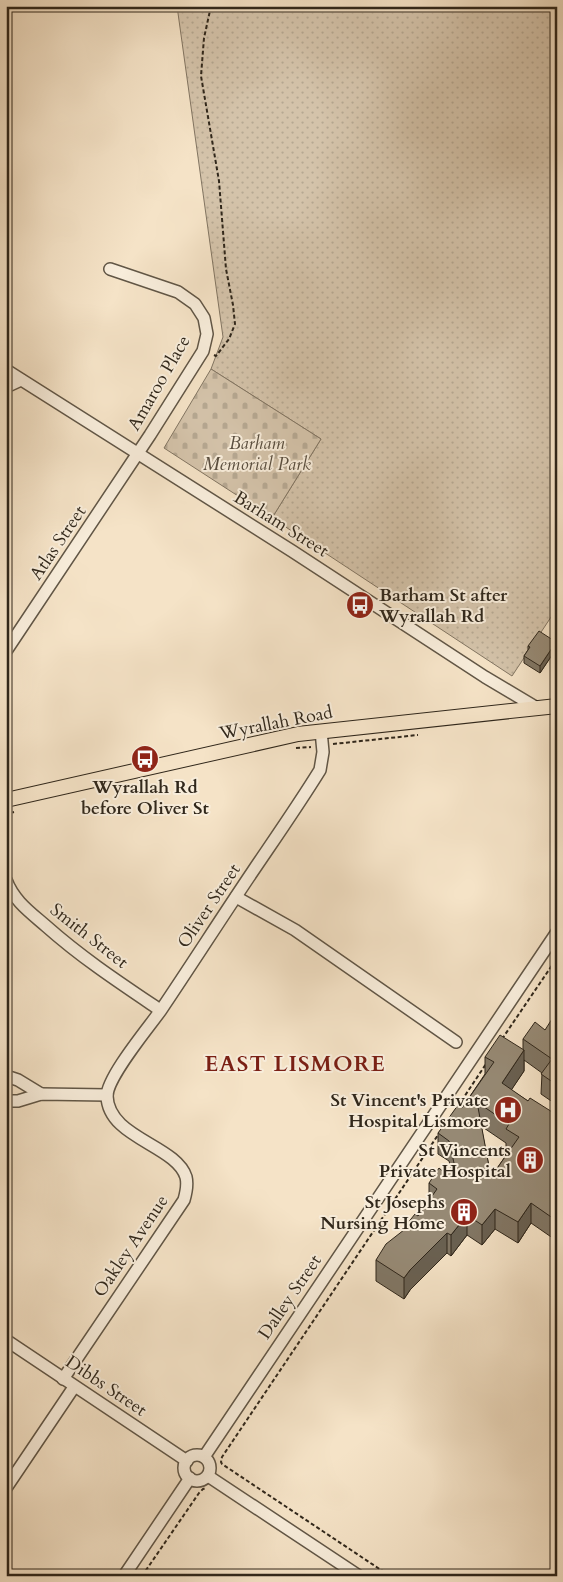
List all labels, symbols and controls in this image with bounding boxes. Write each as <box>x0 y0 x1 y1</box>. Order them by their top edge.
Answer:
street label: Amaroo Place <box>122 331 196 435</box>
park label: Barham Memorial Park <box>203 431 311 477</box>
street label: Barham Street <box>229 485 334 563</box>
street label: Atlas Street <box>24 501 92 585</box>
place label: Barham St after Wyrallah Rd <box>378 583 508 629</box>
bus stop icon: Barham St after Wyrallah Rd <box>345 590 375 620</box>
street label: Wyrallah Road <box>216 700 335 746</box>
bus stop icon: Wyrallah Rd before Oliver St <box>130 744 160 774</box>
place label: Wyrallah Rd before Oliver St <box>81 775 210 821</box>
street label: Oliver Street <box>171 858 247 953</box>
street label: Smith Street <box>45 898 134 975</box>
district label: EAST LISMORE <box>204 1049 386 1079</box>
place label: St Vincent's Private Hospital Lismore <box>331 1088 489 1134</box>
hospital icon: St Vincent's Private Hospital Lismore <box>493 1095 523 1125</box>
place label: St Vincents Private Hospital <box>379 1138 511 1184</box>
building icon: St Vincents Private Hospital <box>515 1145 545 1175</box>
street label: Oakley Avenue <box>88 1190 174 1302</box>
place label: St Josephs Nursing Home <box>320 1190 445 1236</box>
building icon: St Josephs Nursing Home <box>449 1197 479 1227</box>
street label: Dalley Street <box>252 1249 328 1344</box>
street label: Dibbs Street <box>60 1350 152 1423</box>

